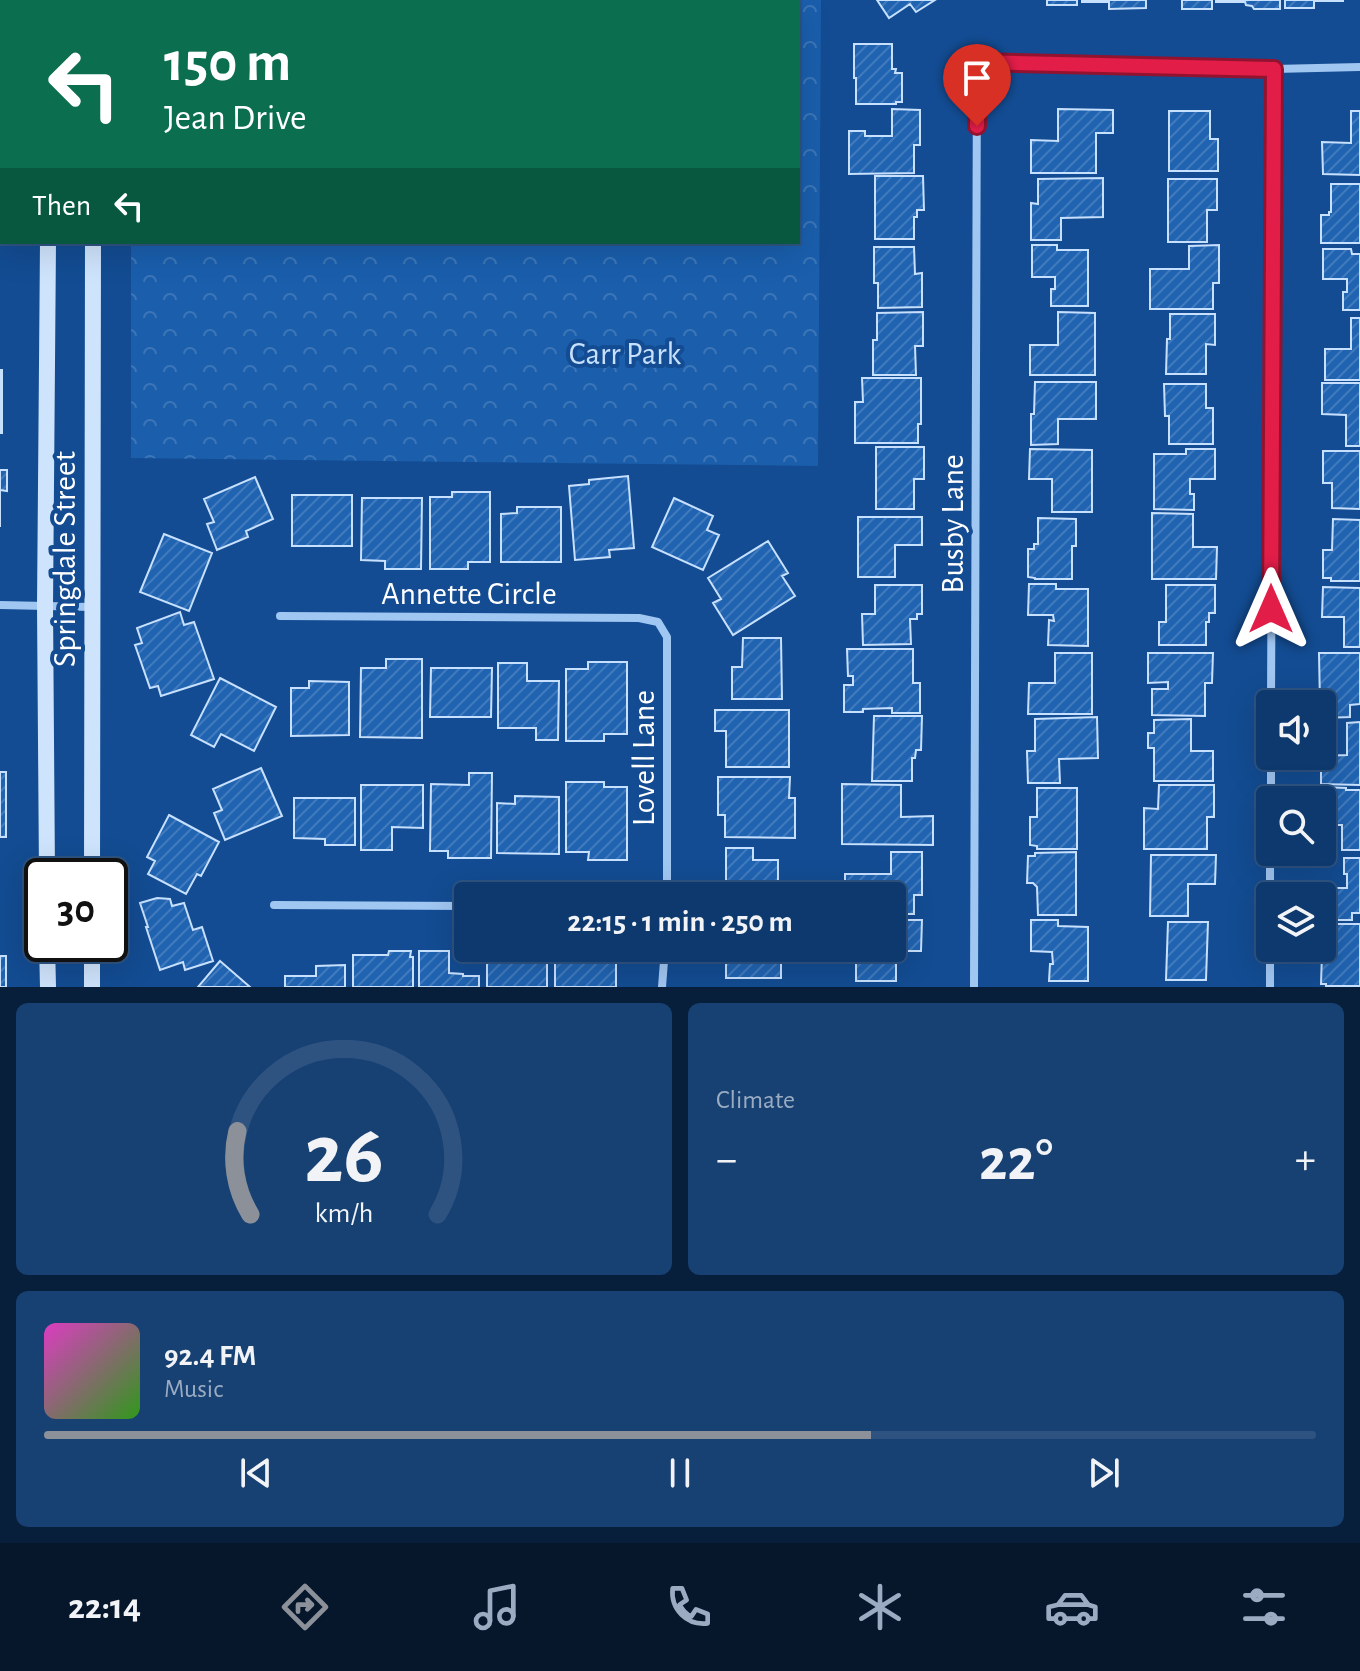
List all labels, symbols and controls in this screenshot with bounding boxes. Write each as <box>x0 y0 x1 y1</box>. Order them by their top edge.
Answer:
icon: left <box>32 32 136 136</box>
text: 150 m <box>164 35 291 91</box>
pin <box>943 44 1011 126</box>
icon: arrive <box>955 56 999 100</box>
text: Jean Drive <box>164 100 307 136</box>
icon: left <box>107 184 151 228</box>
text: Then <box>32 191 91 221</box>
park label: Carr Park <box>569 338 682 370</box>
street label: Springdale Street <box>49 451 81 667</box>
street label: Busby Lane <box>937 454 969 594</box>
position arrow <box>1229 567 1313 651</box>
street label: Annette Circle <box>381 578 557 610</box>
street label: Lovell Lane <box>628 690 660 826</box>
map controls <box>1256 690 1336 962</box>
button: sound <box>1256 690 1336 770</box>
button: search <box>1256 786 1336 866</box>
speed limit sign: 30 <box>24 858 128 962</box>
button: layers <box>1256 882 1336 962</box>
text: 22:15 · 1 min · 250 m <box>567 907 793 937</box>
text: Climate <box>716 1087 795 1113</box>
text: 26 <box>304 1114 384 1198</box>
text: 22° <box>979 1131 1053 1191</box>
text: − <box>716 1138 737 1182</box>
text: + <box>1295 1138 1316 1182</box>
text: km/h <box>315 1199 373 1228</box>
text: 92.4 FM <box>164 1341 256 1371</box>
text: Music <box>164 1376 223 1402</box>
icon: previous <box>234 1451 278 1495</box>
icon: pause <box>658 1451 702 1495</box>
icon: next <box>1082 1451 1126 1495</box>
icon: directions <box>277 1579 333 1635</box>
icon: music <box>469 1579 525 1635</box>
icon: phone <box>661 1579 717 1635</box>
icon: climate <box>852 1579 908 1635</box>
icon: car <box>1044 1579 1100 1635</box>
icon: filters <box>1236 1579 1292 1635</box>
text: 22:14 <box>68 1589 141 1625</box>

